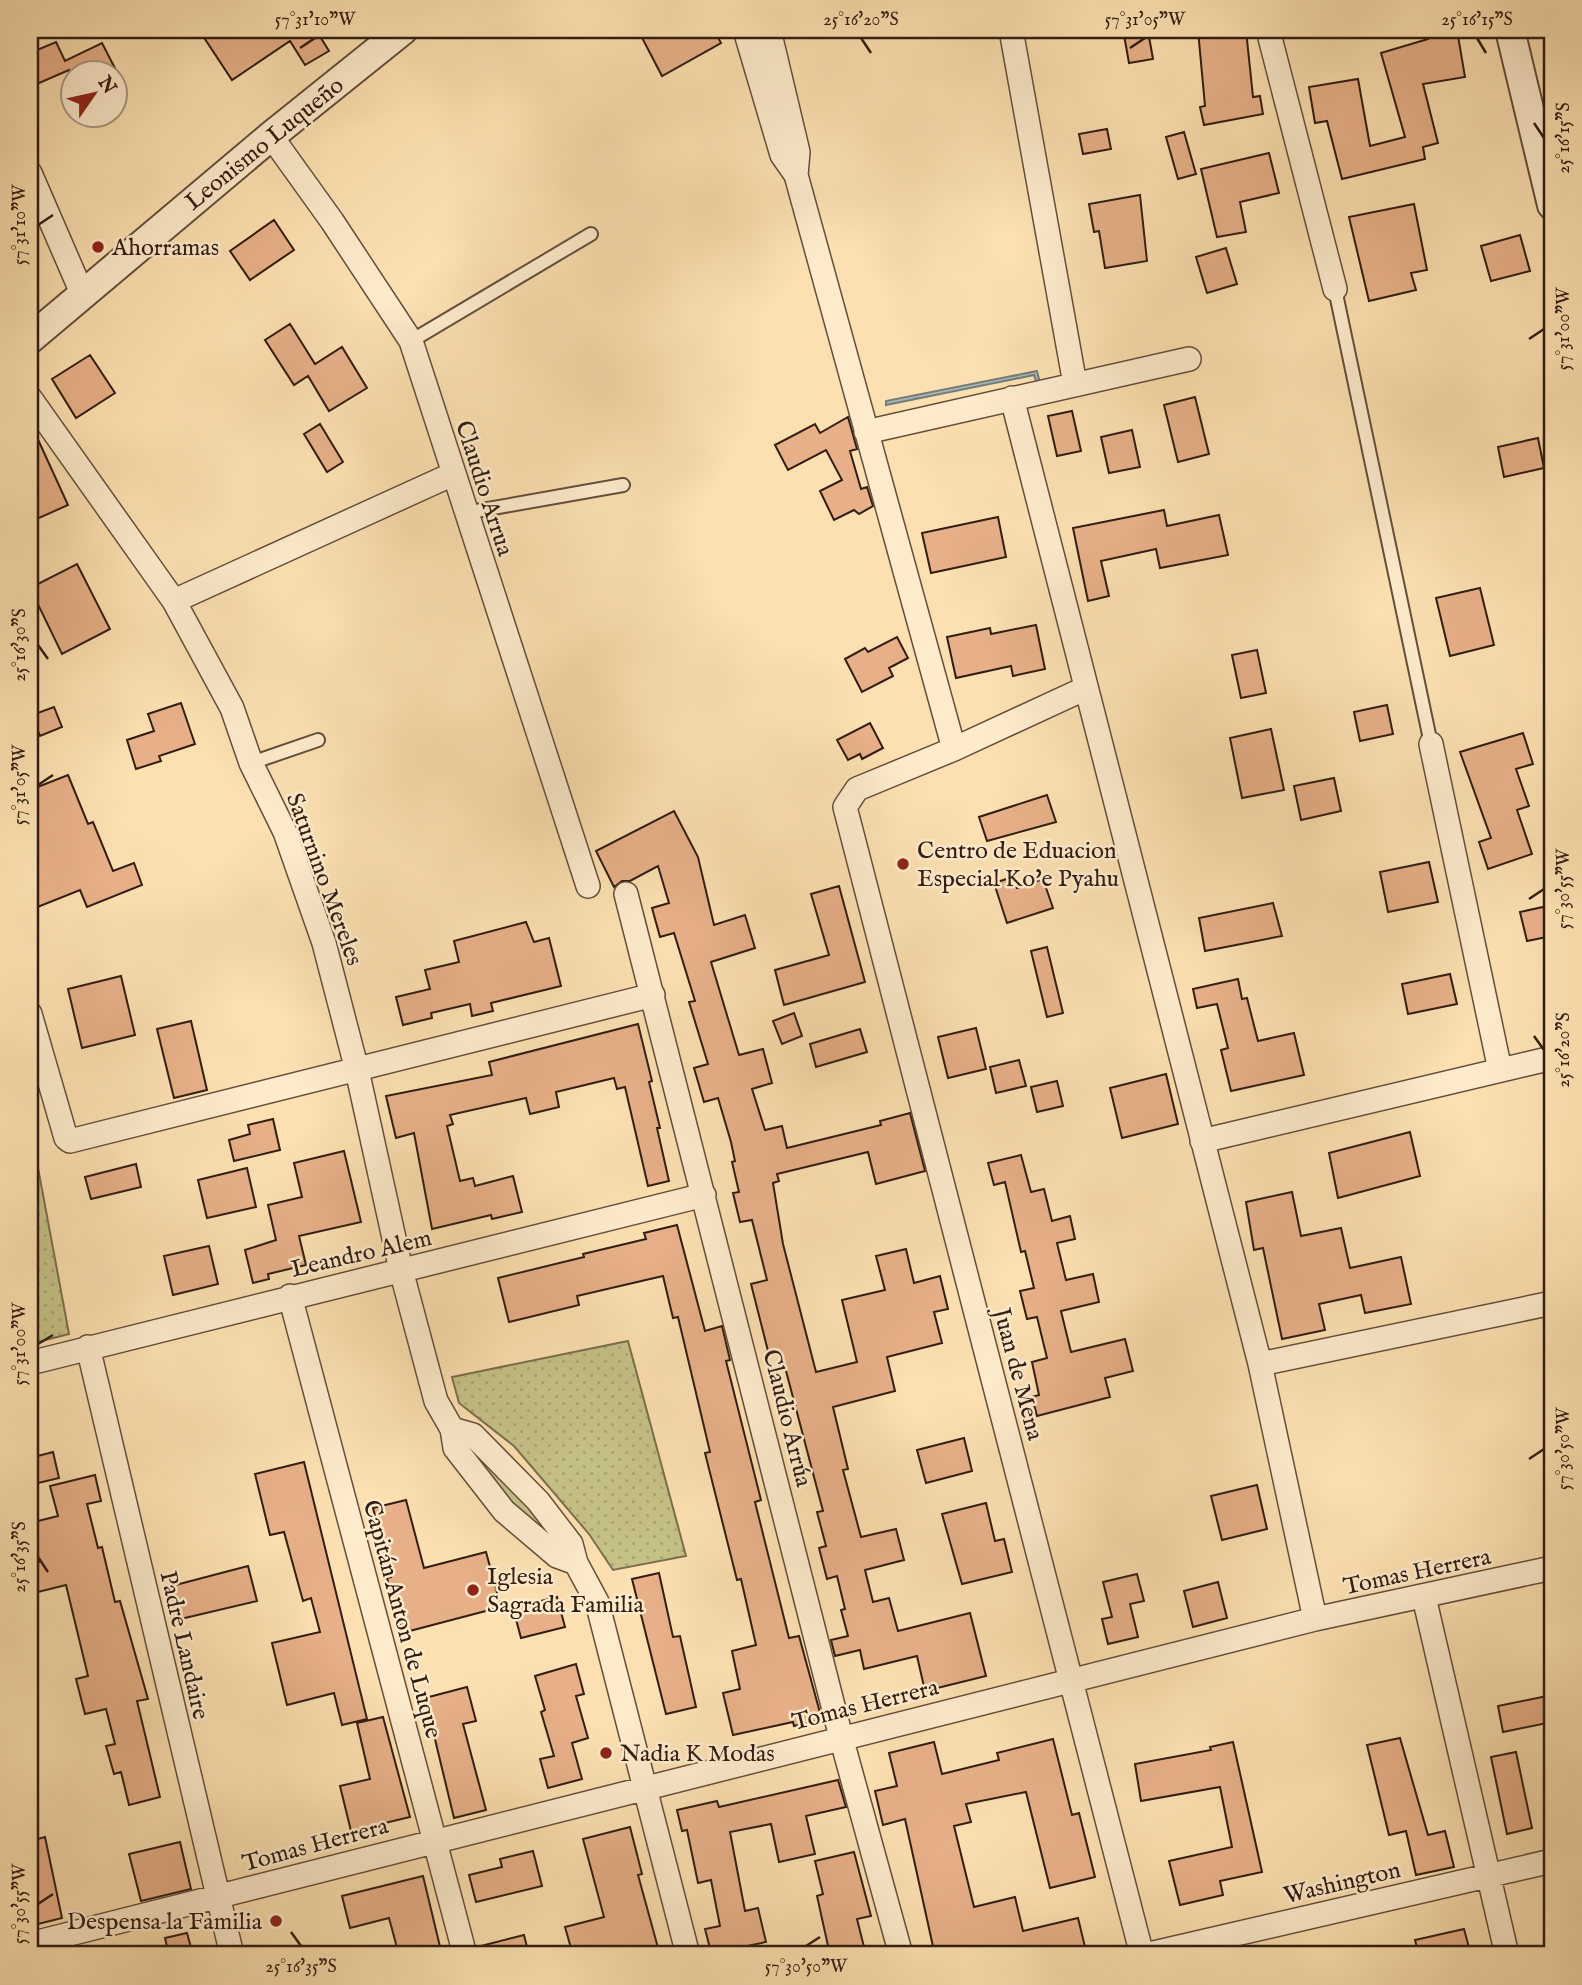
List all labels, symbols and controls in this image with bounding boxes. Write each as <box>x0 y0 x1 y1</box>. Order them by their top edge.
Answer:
text: 57°31'10"W <box>275 9 356 32</box>
text: 25°16'20"S <box>823 9 899 32</box>
text: 57°31'05"W <box>1105 9 1186 32</box>
text: 25°16'15"S <box>1441 9 1513 32</box>
north arrow <box>60 60 130 130</box>
street label: Leonismo Luqueño <box>179 70 351 218</box>
text: N <box>91 71 121 100</box>
text: 25°16'15"S <box>1553 102 1576 174</box>
text: 57°31'10"W <box>9 184 32 265</box>
place label: Ahorramas <box>111 233 219 264</box>
marker: Ahorramas <box>90 239 106 255</box>
text: 57°31'00"W <box>1553 287 1576 370</box>
street label: Claudio Arrua <box>447 417 520 561</box>
text: 25°16'30"S <box>9 608 32 682</box>
text: 57°31'05"W <box>9 744 32 825</box>
street label: Saturnino Mereles <box>278 789 369 970</box>
place label: Centro de Eduacion Especial Ko'e Pyahu <box>917 836 1119 895</box>
text: 57°30'55"W <box>1553 848 1576 929</box>
marker: Centro de Eduacion Especial Ko'e Pyahu <box>895 856 911 872</box>
text: 25°16'20"S <box>1553 1012 1576 1088</box>
street label: Leandro Alem <box>288 1223 435 1286</box>
text: 57°31'00"W <box>9 1302 32 1385</box>
street label: Juan de Mena <box>984 1302 1050 1444</box>
street label: Claudio Arrúa <box>755 1346 819 1491</box>
text: 57°30'50"W <box>1553 1407 1576 1490</box>
street label: Capitán Anton de Luque <box>355 1497 448 1742</box>
text: 25°16'35"S <box>9 1521 32 1593</box>
street label: Tomas Herrera <box>1341 1542 1494 1603</box>
place label: Iglesia Sagrada Familia <box>487 1562 644 1621</box>
street label: Padre Landaire <box>151 1568 216 1723</box>
marker: Iglesia Sagrada Familia <box>465 1582 481 1598</box>
street label: Tomas Herrera <box>789 1672 942 1739</box>
place label: Nadia K Modas <box>620 1739 775 1770</box>
marker: Nadia K Modas <box>598 1745 614 1761</box>
street label: Tomas Herrera <box>239 1811 392 1880</box>
street label: Washington <box>1281 1855 1404 1912</box>
text: 57°30'55"W <box>9 1863 32 1944</box>
place label: Despensa la Familia <box>67 1907 263 1938</box>
marker: Despensa la Familia <box>268 1913 284 1929</box>
text: 25°16'35"S <box>265 1956 337 1979</box>
text: 57°30'50"W <box>765 1956 848 1979</box>

